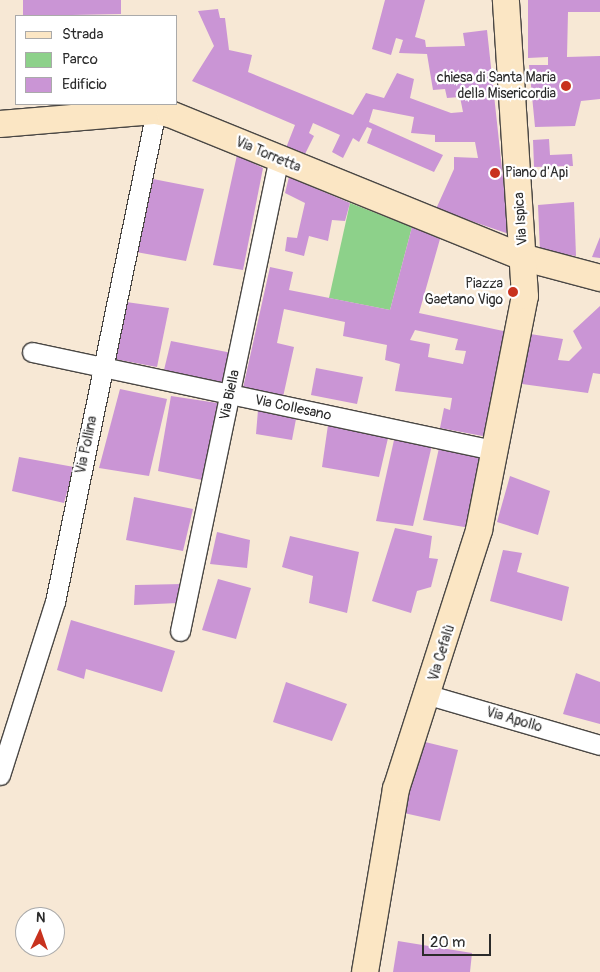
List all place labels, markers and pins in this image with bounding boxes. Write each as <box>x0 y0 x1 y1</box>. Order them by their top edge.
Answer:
place label: chiesa di Santa Maria della Misericordia <box>437 70 556 102</box>
marker: chiesa di Santa Maria della Misericordia <box>560 80 572 92</box>
place label: Piano d'Api <box>505 165 568 181</box>
marker: Piano d'Api <box>489 167 501 179</box>
place label: Piazza Gaetano Vigo <box>424 276 503 308</box>
marker: Piazza Gaetano Vigo <box>507 286 519 298</box>

